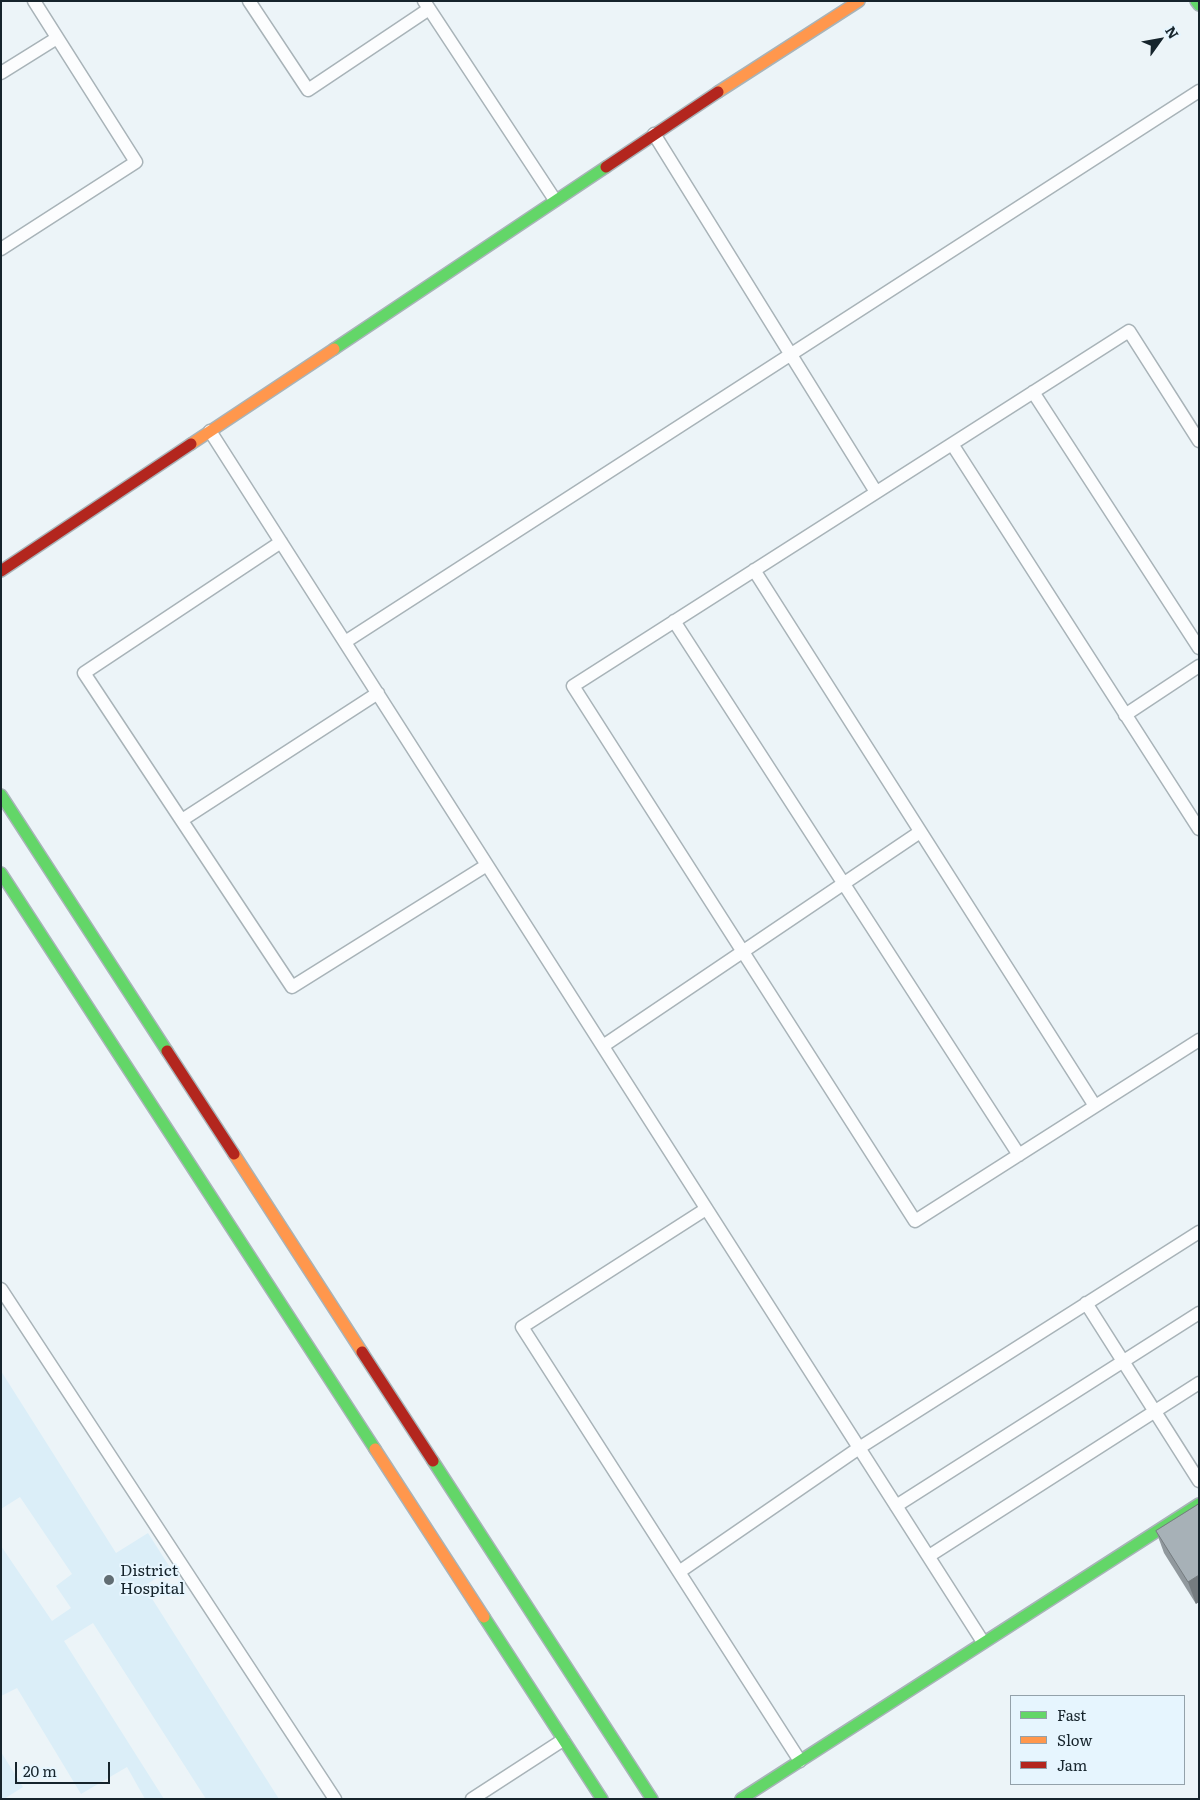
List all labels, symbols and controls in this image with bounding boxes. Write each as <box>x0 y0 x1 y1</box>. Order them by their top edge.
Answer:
north arrow <box>1135 15 1185 65</box>
text: N <box>1161 22 1184 42</box>
place label: District Hospital <box>120 1561 185 1599</box>
marker: District Hospital <box>102 1573 116 1587</box>
legend <box>1010 1695 1185 1785</box>
text: Fast <box>1057 1703 1086 1726</box>
text: Slow <box>1057 1728 1092 1751</box>
scale bar <box>18 1752 112 1784</box>
text: Jam <box>1057 1753 1087 1776</box>
text: 20 m <box>23 1759 57 1782</box>

